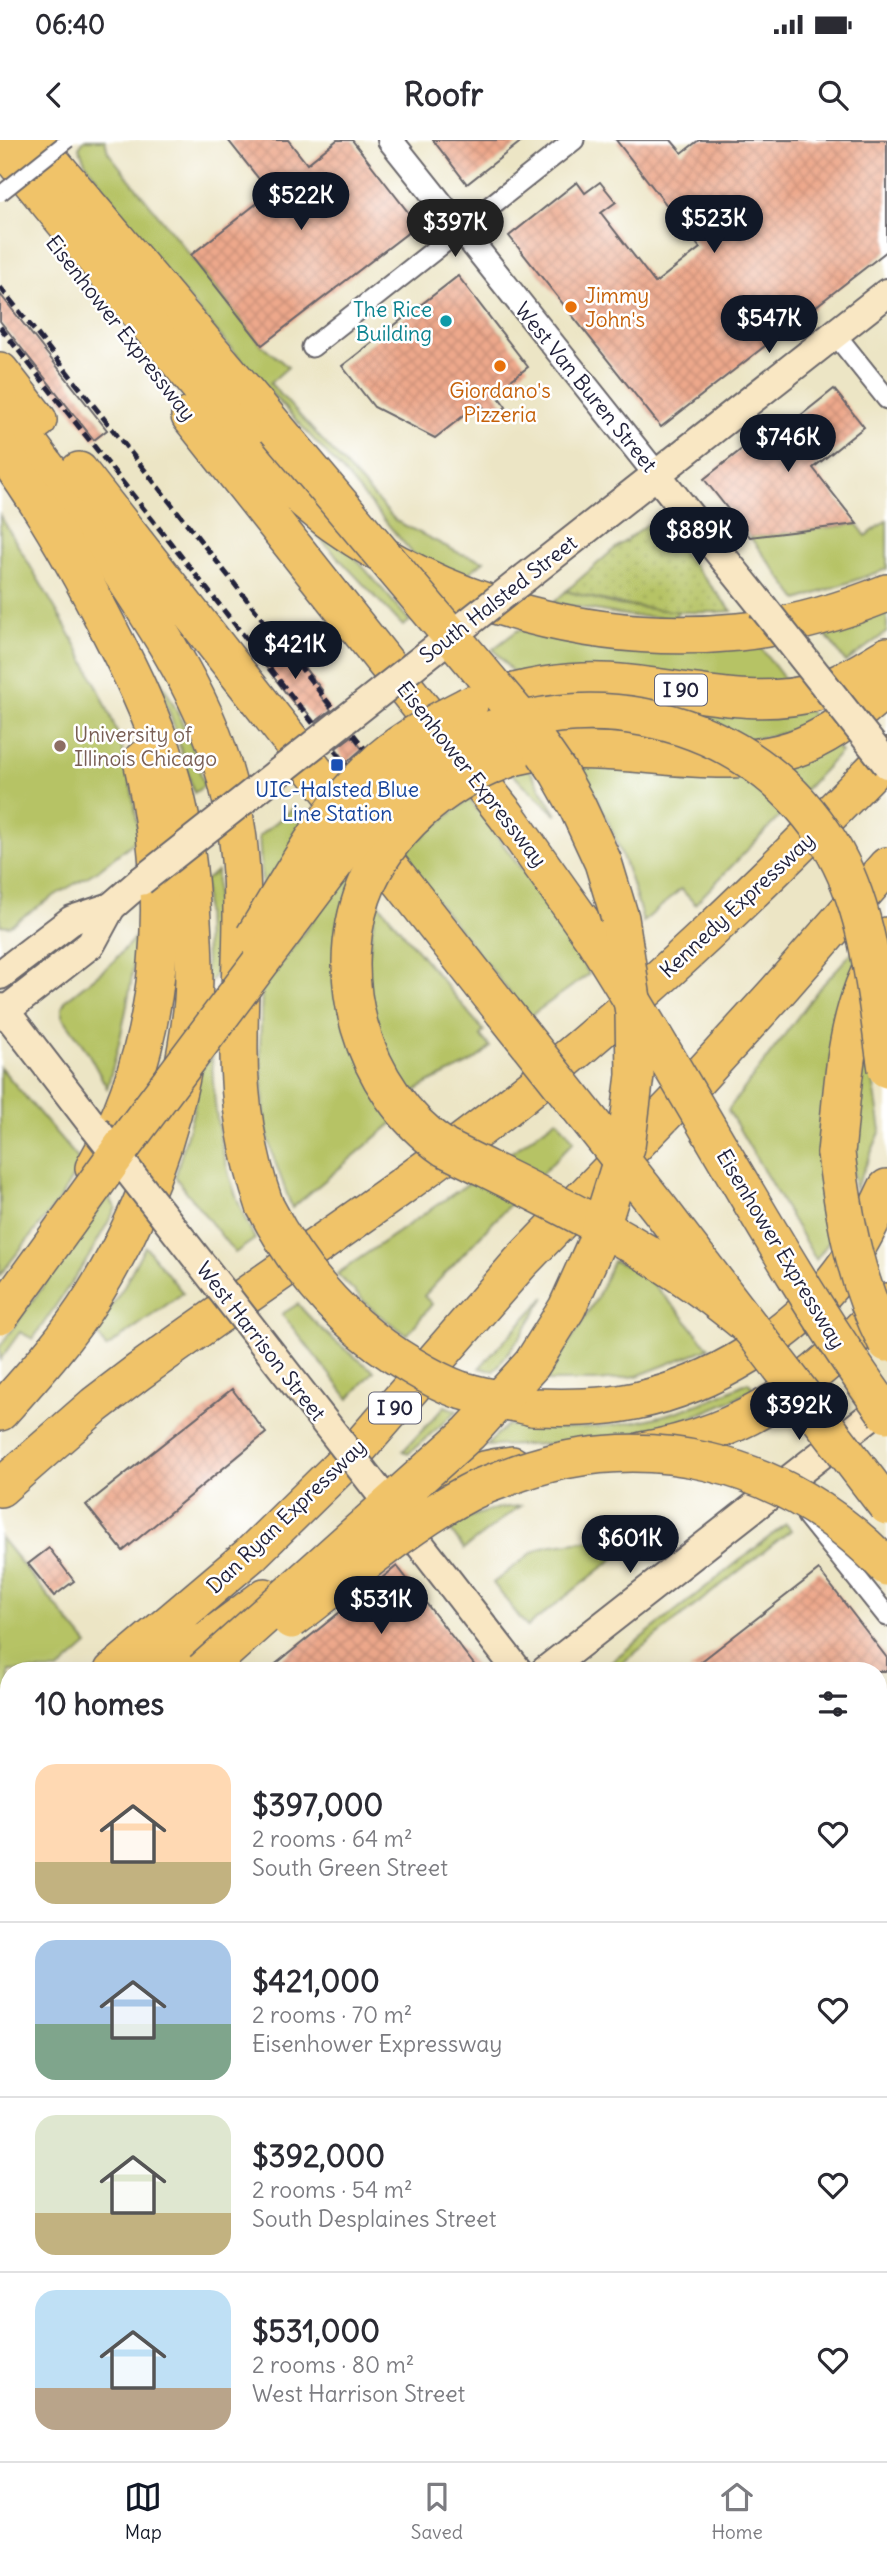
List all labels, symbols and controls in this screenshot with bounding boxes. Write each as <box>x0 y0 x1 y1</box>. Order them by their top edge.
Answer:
text: 06:40 <box>35 8 105 41</box>
text: Roofr <box>404 74 483 115</box>
icon: back <box>35 76 73 114</box>
icon: search <box>814 76 852 114</box>
pin: $522K <box>252 172 350 232</box>
text: $522K <box>268 180 334 209</box>
pin: $523K <box>665 195 763 255</box>
pin: $397K <box>406 200 504 259</box>
text: $523K <box>681 203 747 232</box>
text: $397K <box>423 207 487 236</box>
street label: Eisenhower Expressway <box>40 230 202 426</box>
place label: Jimmy John's <box>585 282 649 333</box>
place label: The Rice Building <box>353 296 432 347</box>
street label: West Van Buren Street <box>509 296 663 478</box>
pin: $547K <box>720 296 818 355</box>
marker: Jimmy John's <box>563 299 579 315</box>
text: $547K <box>737 303 801 332</box>
marker: The Rice Building <box>438 313 454 329</box>
marker: Giordano's Pizzeria <box>492 358 508 374</box>
place label: Giordano's Pizzeria <box>449 377 551 428</box>
pin: $746K <box>739 414 837 474</box>
text: $746K <box>756 422 820 451</box>
pin: $889K <box>650 508 748 567</box>
text: $889K <box>666 515 732 544</box>
street label: South Halsted Street <box>414 529 582 669</box>
pin: $421K <box>246 622 344 681</box>
text: $421K <box>264 629 326 658</box>
road number: I 90 <box>655 674 707 706</box>
street label: Eisenhower Expressway <box>391 676 553 872</box>
place label: University of Illinois Chicago <box>74 721 217 772</box>
marker: University of Illinois Chicago <box>52 738 68 754</box>
marker: UIC-Halsted Blue Line Station <box>329 757 345 773</box>
place label: UIC-Halsted Blue Line Station <box>255 776 419 827</box>
street label: Kennedy Expressway <box>654 826 820 984</box>
street label: Eisenhower Expressway <box>711 1144 851 1354</box>
street label: West Harrison Street <box>190 1256 332 1426</box>
pin: $392K <box>750 1382 848 1442</box>
text: $392K <box>766 1390 832 1419</box>
road number: I 90 <box>369 1392 421 1424</box>
street label: Dan Ryan Expressway <box>201 1433 371 1599</box>
pin: $601K <box>581 1516 679 1575</box>
text: $601K <box>598 1523 662 1552</box>
pin: $531K <box>332 1576 430 1636</box>
text: $531K <box>350 1584 412 1613</box>
text: 10 homes <box>35 1685 164 1723</box>
icon: filters <box>814 1685 852 1723</box>
text: $397,000 <box>252 1786 383 1824</box>
icon: home <box>91 1792 175 1876</box>
icon: heart <box>814 1815 852 1853</box>
text: 2 rooms · 64 m² <box>252 1824 413 1853</box>
text: South Green Street <box>252 1853 448 1882</box>
text: $421,000 <box>252 1962 380 2000</box>
icon: home <box>91 1968 175 2052</box>
icon: heart <box>814 1991 852 2029</box>
text: 2 rooms · 70 m² <box>252 2000 412 2029</box>
text: Eisenhower Expressway <box>252 2029 502 2058</box>
text: $392,000 <box>252 2137 385 2175</box>
icon: home <box>91 2143 175 2227</box>
icon: heart <box>814 2166 852 2204</box>
text: 2 rooms · 54 m² <box>252 2175 413 2204</box>
text: South Desplaines Street <box>252 2204 496 2233</box>
text: $531,000 <box>252 2312 380 2350</box>
icon: home <box>91 2318 175 2402</box>
icon: heart <box>814 2341 852 2379</box>
text: 2 rooms · 80 m² <box>252 2350 414 2379</box>
text: West Harrison Street <box>252 2379 465 2408</box>
tab: Map <box>124 2478 162 2544</box>
tab: Saved <box>411 2478 463 2544</box>
tab: Home <box>711 2478 763 2544</box>

